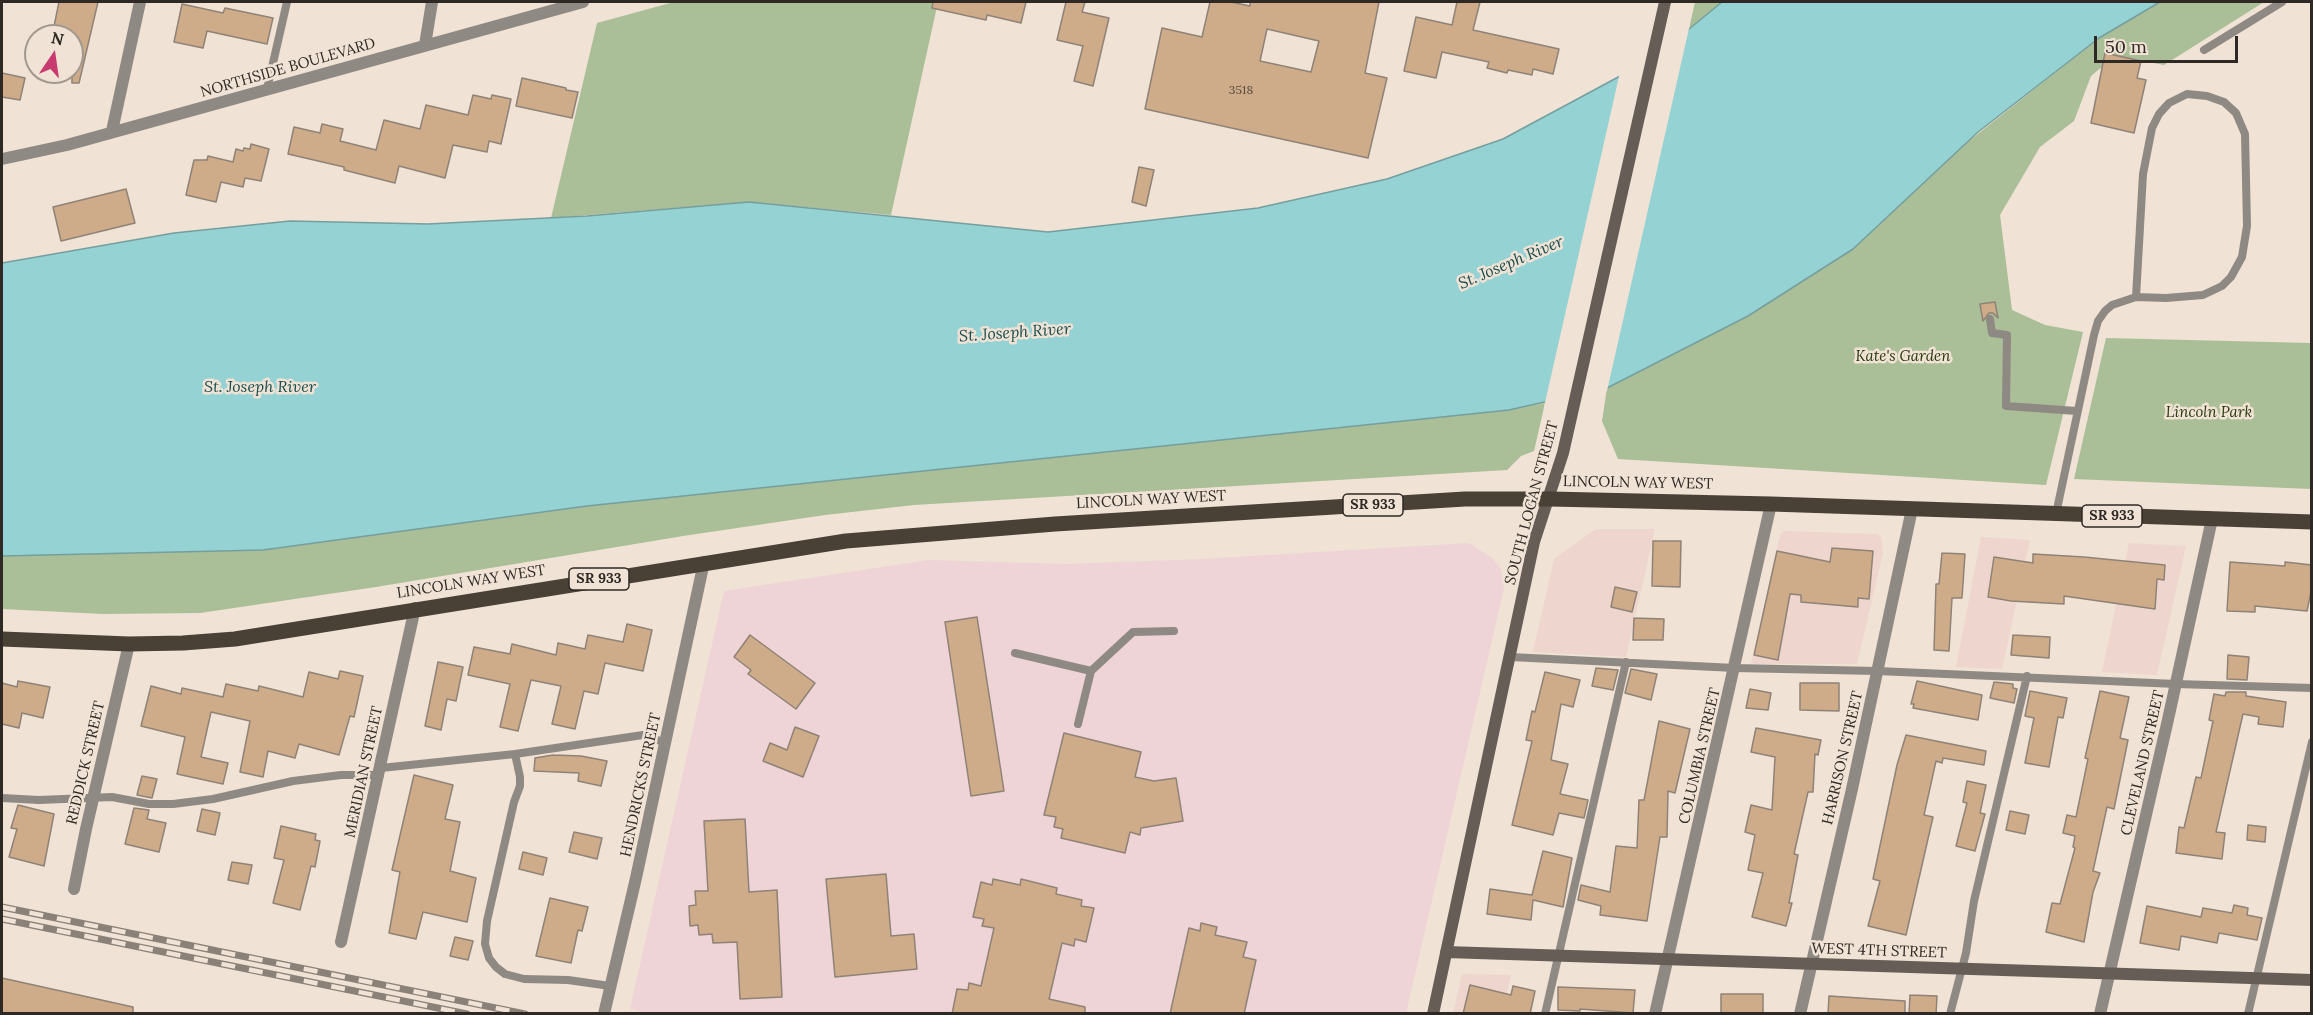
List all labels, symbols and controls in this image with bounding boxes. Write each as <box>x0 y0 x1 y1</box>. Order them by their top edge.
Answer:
north arrow <box>24 24 84 84</box>
scale bar <box>2097 24 2241 62</box>
text: N <box>49 27 66 50</box>
street label: NORTHSIDE BOULEVARD <box>198 34 378 102</box>
text: 50 m <box>2105 35 2147 58</box>
house number: 3518 <box>1229 84 1253 98</box>
water label: St. Joseph River <box>1456 232 1566 294</box>
water label: St. Joseph River <box>958 320 1072 346</box>
park label: Kate's Garden <box>1856 348 1950 366</box>
water label: St. Joseph River <box>204 377 316 397</box>
park label: Lincoln Park <box>2166 404 2252 422</box>
street label: SOUTH LOGAN STREET <box>1501 419 1563 587</box>
street label: LINCOLN WAY WEST <box>1563 473 1713 493</box>
street label: LINCOLN WAY WEST <box>1075 487 1227 513</box>
road number: SR 933 <box>1343 494 1403 516</box>
road number: SR 933 <box>2082 505 2142 527</box>
street label: LINCOLN WAY WEST <box>395 561 547 603</box>
road number: SR 933 <box>569 568 629 590</box>
street label: COLUMBIA STREET <box>1676 686 1724 826</box>
street label: CLEVELAND STREET <box>2118 689 2168 837</box>
street label: HARRISON STREET <box>1819 690 1867 826</box>
street label: REDDICK STREET <box>63 700 109 826</box>
street label: MERIDIAN STREET <box>341 705 387 839</box>
street label: HENDRICKS STREET <box>617 711 665 859</box>
street label: WEST 4TH STREET <box>1811 940 1947 962</box>

